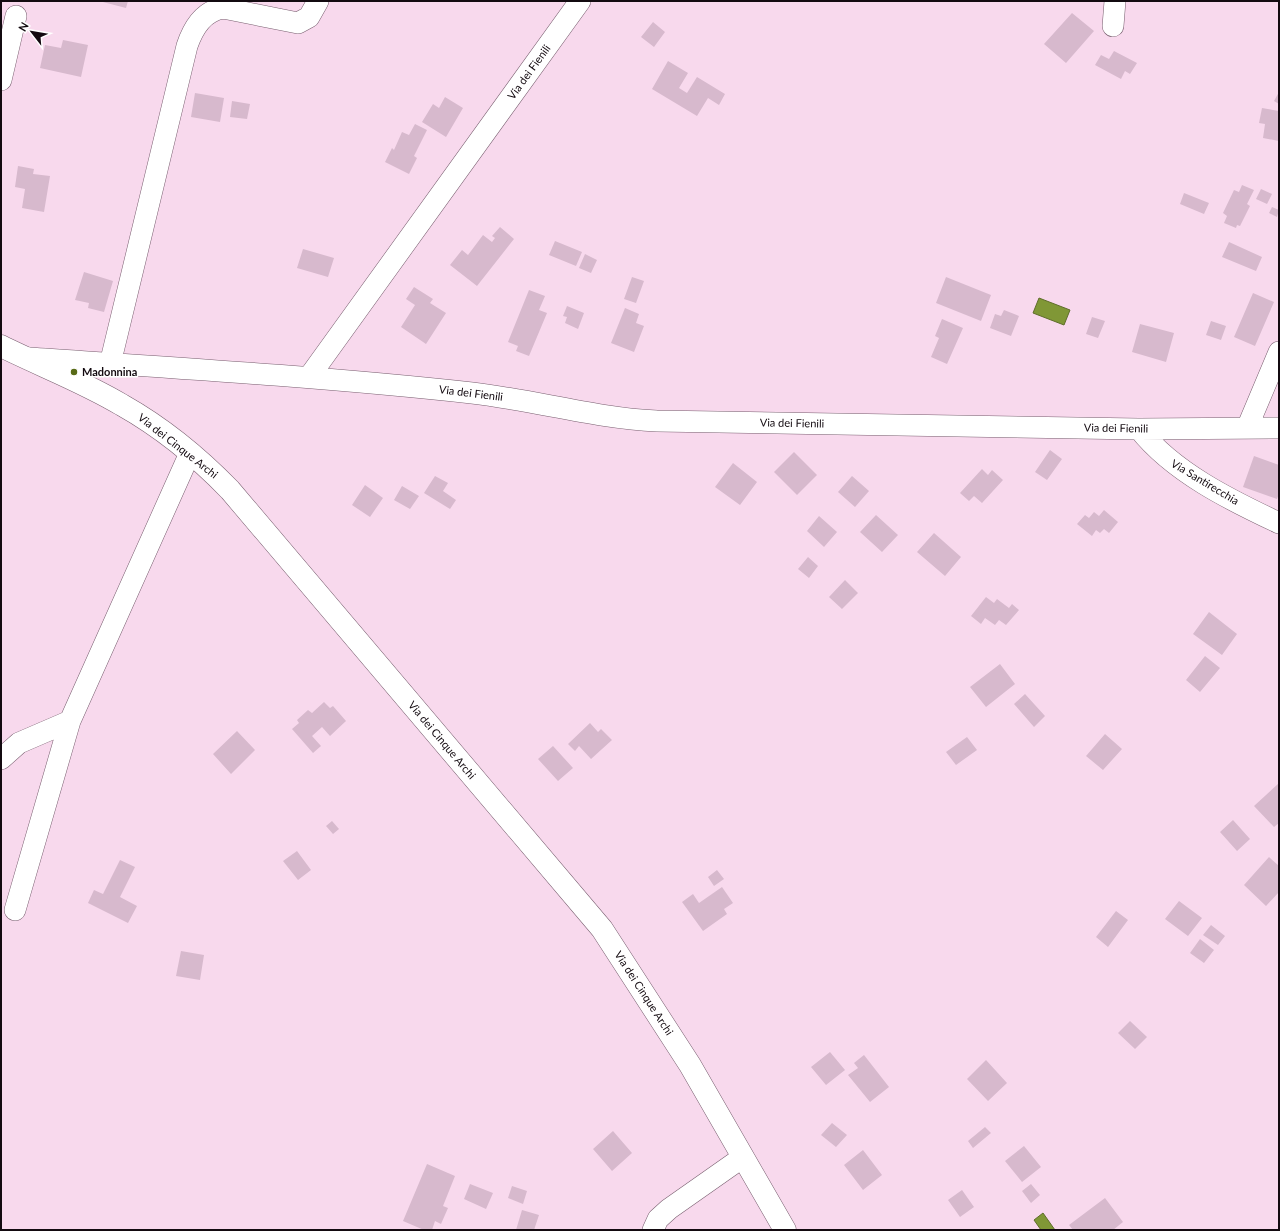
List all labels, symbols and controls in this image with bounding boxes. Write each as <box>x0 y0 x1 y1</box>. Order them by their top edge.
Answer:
north arrow <box>12 12 52 52</box>
text: N <box>15 20 31 34</box>
street label: Via dei Fienili <box>504 42 553 102</box>
place label: Madonnina <box>82 365 137 378</box>
marker: Madonnina <box>69 367 79 377</box>
street label: Via dei Fienili <box>438 382 504 403</box>
street label: Via dei Cinque Archi <box>136 410 221 481</box>
street label: Via dei Fienili <box>760 415 825 430</box>
street label: Via dei Fienili <box>1084 420 1149 435</box>
street label: Via Santirecchia <box>1169 456 1242 507</box>
street label: Via dei Cinque Archi <box>406 698 479 782</box>
street label: Via dei Cinque Archi <box>612 948 677 1038</box>

